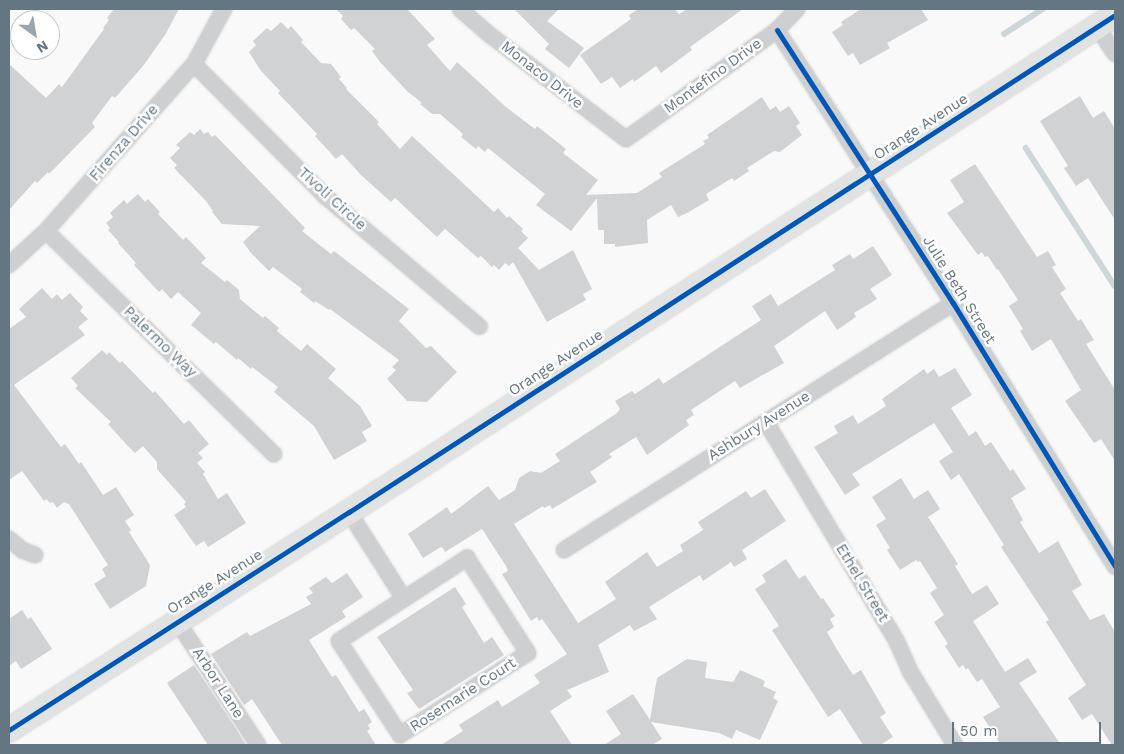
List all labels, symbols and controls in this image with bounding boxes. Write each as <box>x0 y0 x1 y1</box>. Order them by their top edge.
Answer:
north arrow <box>10 10 60 60</box>
street label: Montefino Drive <box>661 35 765 117</box>
text: N <box>34 37 51 56</box>
street label: Monaco Drive <box>497 37 587 113</box>
street label: Orange Avenue <box>870 90 972 164</box>
street label: Firenza Drive <box>86 101 162 185</box>
street label: Tivoli Circle <box>294 164 370 234</box>
street label: Julie Beth Street <box>919 233 999 347</box>
street label: Palermo Way <box>120 303 200 381</box>
street label: Orange Avenue <box>505 326 607 400</box>
street label: Ashbury Avenue <box>704 387 814 465</box>
street label: Ethel Street <box>832 540 892 626</box>
street label: Orange Avenue <box>164 545 266 619</box>
street label: Arbor Lane <box>188 644 248 722</box>
street label: Rosemarie Court <box>407 654 519 736</box>
scale bar <box>954 712 1103 744</box>
text: 50 m <box>960 722 997 740</box>

